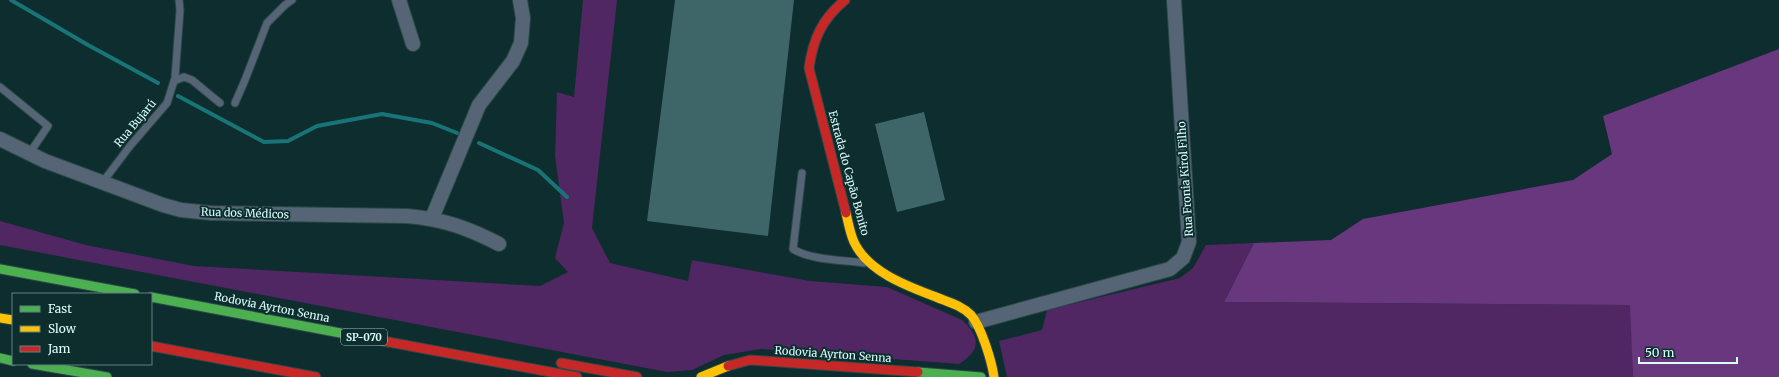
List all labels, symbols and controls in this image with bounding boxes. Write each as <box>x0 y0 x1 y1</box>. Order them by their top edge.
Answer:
street label: Rua Bujarú <box>111 96 159 150</box>
street label: Estrada do Capão Bonito <box>826 109 873 238</box>
street label: Rua Fronia Kirol Filho <box>1174 120 1196 237</box>
street label: Rua dos Médicos <box>201 204 289 222</box>
street label: Rodovia Ayrton Senna <box>213 289 331 325</box>
legend <box>12 293 152 365</box>
text: Fast <box>48 301 72 316</box>
text: Slow <box>48 321 77 336</box>
road number: SP-070 <box>341 329 387 345</box>
scale bar <box>1639 339 1737 365</box>
text: Jam <box>47 341 71 356</box>
street label: Rodovia Ayrton Senna <box>774 343 892 365</box>
text: 50 m <box>1645 345 1674 360</box>

